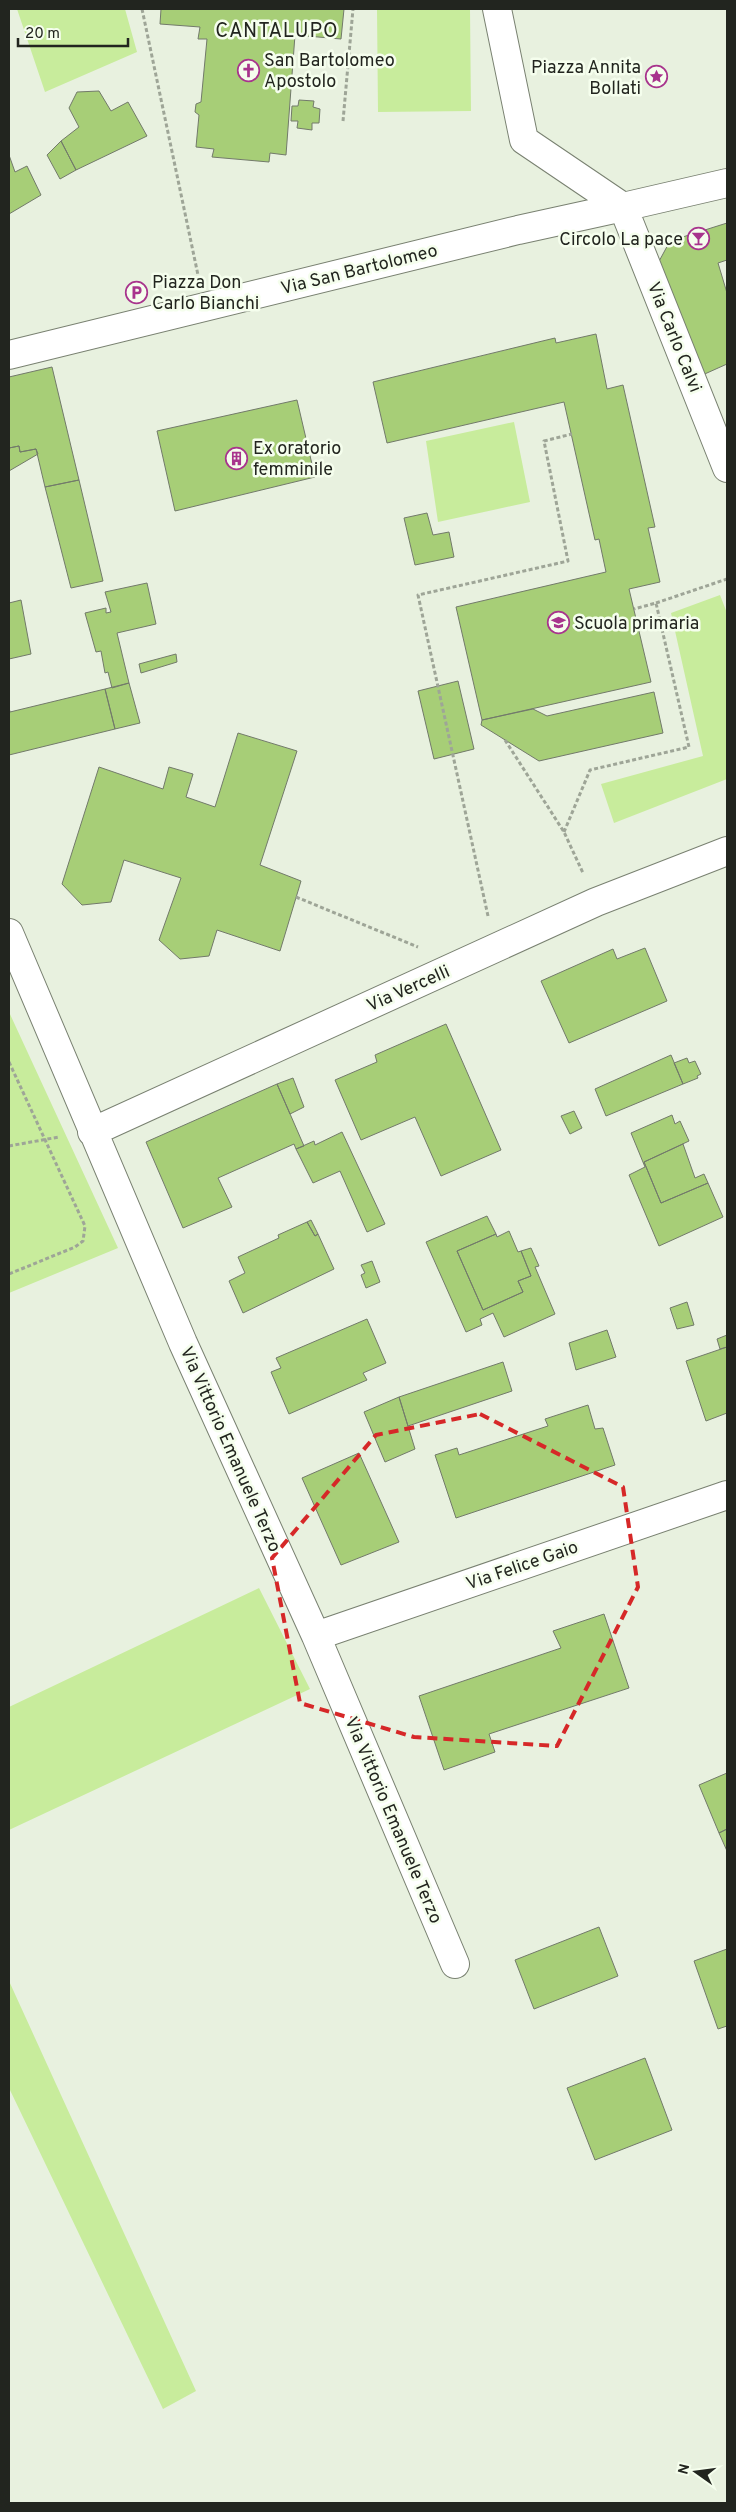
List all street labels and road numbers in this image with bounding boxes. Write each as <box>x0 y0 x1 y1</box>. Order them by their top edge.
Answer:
street label: Via San Bartolomeo <box>279 240 440 301</box>
street label: Via Carlo Calvi <box>641 279 706 396</box>
street label: Via Vercelli <box>363 961 454 1018</box>
street label: Via Vittorio Emanuele Terzo <box>174 1343 285 1556</box>
street label: Via Felice Gaio <box>463 1536 582 1596</box>
street label: Via Vittorio Emanuele Terzo <box>339 1714 447 1927</box>

